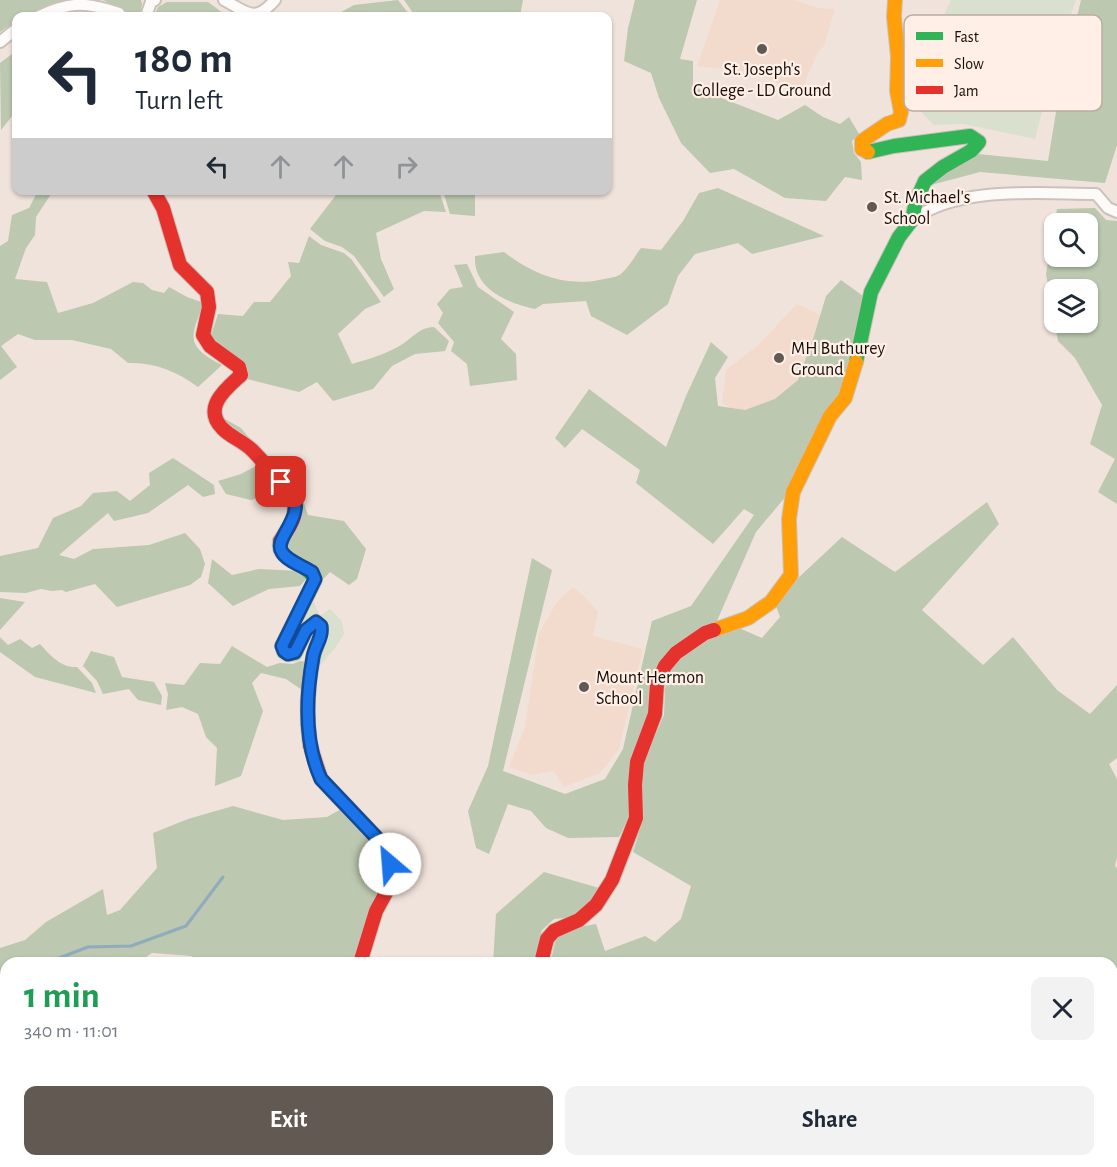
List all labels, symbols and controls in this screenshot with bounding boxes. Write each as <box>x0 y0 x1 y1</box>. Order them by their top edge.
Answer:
legend <box>904 15 1102 111</box>
text: Fast <box>954 29 979 45</box>
icon: left <box>36 36 114 114</box>
text: 180 m <box>135 38 233 80</box>
marker: St. Joseph's College - LD Ground <box>755 42 769 56</box>
text: Slow <box>954 56 984 72</box>
place label: St. Joseph's College - LD Ground <box>693 61 831 100</box>
text: Jam <box>954 83 979 99</box>
text: Turn left <box>135 87 223 114</box>
icon: left <box>201 150 234 183</box>
icon: ahead <box>264 150 297 183</box>
icon: ahead <box>327 150 360 183</box>
icon: right <box>390 150 423 183</box>
place label: St. Michael's School <box>884 189 970 228</box>
marker: St. Michael's School <box>865 200 879 214</box>
map controls <box>1044 213 1098 333</box>
button: search <box>1044 213 1098 267</box>
button: layers <box>1044 279 1098 333</box>
place label: MH Buthurey Ground <box>791 340 886 379</box>
marker: MH Buthurey Ground <box>772 351 786 365</box>
pin <box>255 456 306 507</box>
icon: arrive <box>264 465 297 498</box>
place label: Mount Hermon School <box>596 669 704 708</box>
marker: Mount Hermon School <box>577 680 591 694</box>
position arrow <box>358 832 422 896</box>
button: close <box>1031 977 1094 1040</box>
text: 1 min <box>24 978 100 1014</box>
text: 340 m · 11:01 <box>24 1021 119 1041</box>
button: Exit <box>24 1086 553 1155</box>
button: Share <box>565 1086 1094 1155</box>

